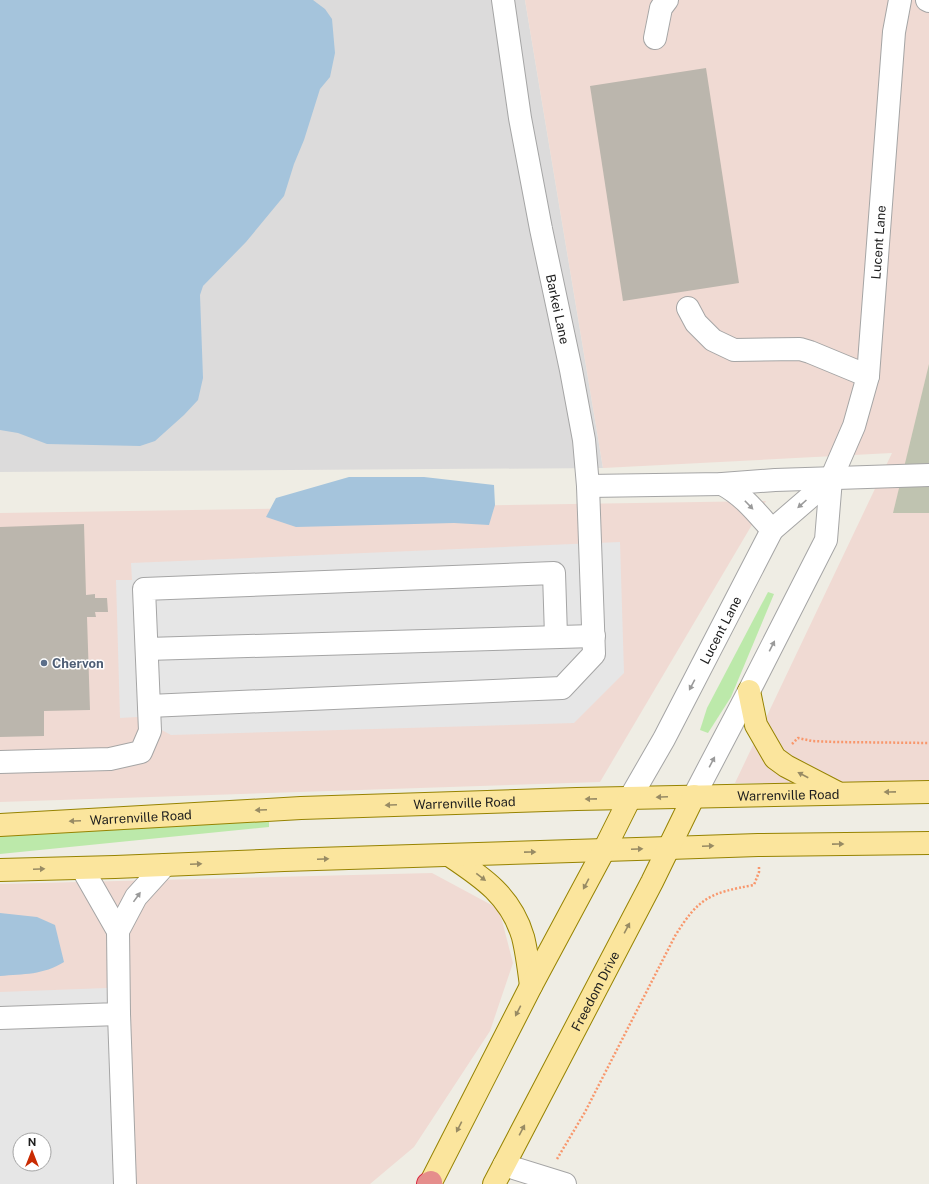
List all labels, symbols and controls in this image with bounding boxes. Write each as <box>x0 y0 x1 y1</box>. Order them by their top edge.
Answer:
street label: Lucent Lane <box>868 205 889 280</box>
street label: Barkei Lane <box>543 273 572 345</box>
one-way arrow <box>744 500 754 510</box>
one-way arrow <box>797 500 807 509</box>
street label: Lucent Lane <box>697 594 745 667</box>
one-way arrow <box>769 641 775 652</box>
place label: Chervon <box>52 656 104 671</box>
marker: Chervon <box>39 658 49 668</box>
one-way arrow <box>689 680 695 691</box>
one-way arrow <box>709 756 715 768</box>
one-way arrow <box>797 771 809 778</box>
street label: Warrenville Road <box>737 787 840 804</box>
one-way arrow <box>883 789 896 795</box>
street label: Warrenville Road <box>413 794 516 812</box>
one-way arrow <box>655 794 668 800</box>
one-way arrow <box>584 796 597 802</box>
one-way arrow <box>384 802 397 808</box>
street label: Warrenville Road <box>89 807 192 828</box>
one-way arrow <box>255 807 267 814</box>
one-way arrow <box>69 817 81 824</box>
one-way arrow <box>832 841 845 847</box>
one-way arrow <box>702 843 714 850</box>
one-way arrow <box>631 846 644 852</box>
one-way arrow <box>524 849 537 855</box>
one-way arrow <box>317 856 330 862</box>
one-way arrow <box>190 860 202 867</box>
one-way arrow <box>33 866 46 872</box>
one-way arrow <box>475 873 486 882</box>
one-way arrow <box>582 878 589 890</box>
one-way arrow <box>133 892 141 902</box>
one-way arrow <box>624 923 631 934</box>
street label: Freedom Drive <box>568 949 623 1034</box>
one-way arrow <box>515 1006 521 1017</box>
one-way arrow <box>456 1121 462 1133</box>
one-way arrow <box>518 1125 525 1136</box>
north arrow <box>12 1132 52 1172</box>
text: N <box>28 1136 36 1148</box>

